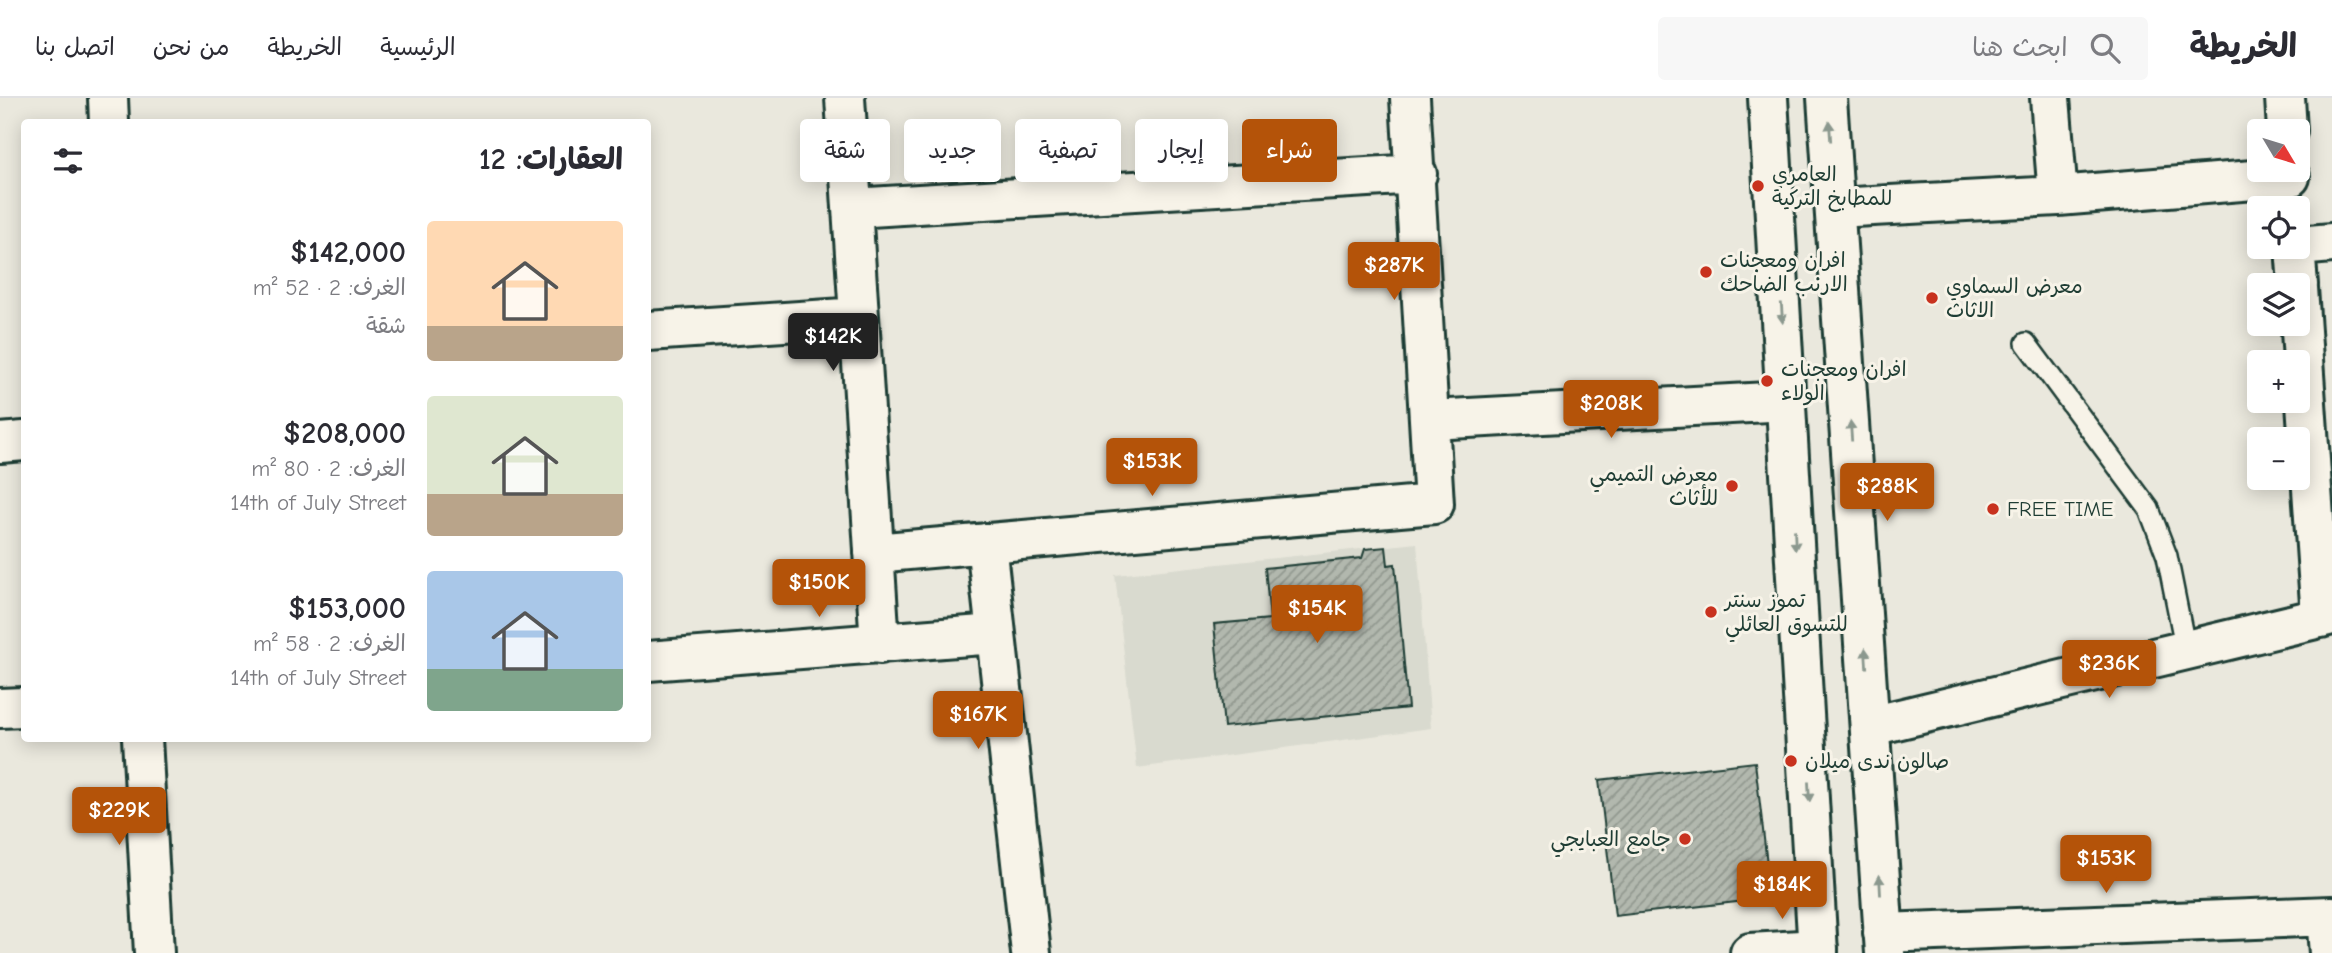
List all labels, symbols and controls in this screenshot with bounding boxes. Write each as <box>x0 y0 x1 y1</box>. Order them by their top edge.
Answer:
search box <box>1658 17 2148 80</box>
text: الخريطة <box>2190 27 2297 65</box>
icon: search <box>2086 29 2124 67</box>
text: اتصل بنا <box>35 33 115 61</box>
text: من نحن <box>153 33 229 61</box>
text: الخريطة <box>267 33 342 61</box>
text: الرئيسية <box>380 33 456 61</box>
text: ابحث هنا <box>1972 33 2068 63</box>
chip: شقة <box>800 119 890 182</box>
chip: جديد <box>904 119 1001 182</box>
chip: تصفية <box>1015 119 1121 182</box>
chip: إيجار <box>1135 119 1228 182</box>
chip: شراء <box>1242 119 1337 182</box>
one-way arrow <box>1824 119 1835 141</box>
north arrow <box>2247 119 2310 182</box>
map controls <box>2247 119 2310 490</box>
icon: filters <box>49 142 87 180</box>
text: العقارات: 12 <box>479 142 623 177</box>
place label: العامري للمطابخ التركية <box>1772 162 1892 212</box>
marker: العامري للمطابخ التركية <box>1750 178 1766 194</box>
button: locate <box>2247 196 2310 259</box>
text: $142,000 <box>290 235 406 270</box>
pin: $287K <box>1345 242 1443 302</box>
place label: افران ومعجنات الارنب الضاحك <box>1720 248 1848 297</box>
icon: home <box>483 249 567 333</box>
text: $287K <box>1364 251 1424 278</box>
marker: افران ومعجنات الارنب الضاحك <box>1698 264 1714 280</box>
button: layers <box>2247 273 2310 336</box>
text: الغرف: 2 · 52 m² <box>253 274 406 301</box>
place label: معرض السماوي الاثاث <box>1946 274 2083 322</box>
marker: معرض السماوي الاثاث <box>1924 290 1940 306</box>
one-way arrow <box>1776 302 1787 324</box>
text: شقة <box>366 312 406 339</box>
pin: $142K <box>784 314 882 373</box>
text: $142K <box>804 322 862 349</box>
button: + <box>2247 350 2310 413</box>
place label: افران ومعجنات الولاء <box>1781 357 1907 406</box>
marker: افران ومعجنات الولاء <box>1759 373 1775 389</box>
pin: $208K <box>1562 380 1660 440</box>
text: $208K <box>1579 389 1643 416</box>
text: $208,000 <box>283 416 406 451</box>
one-way arrow <box>1845 420 1856 442</box>
icon: home <box>483 424 567 508</box>
button: − <box>2247 427 2310 490</box>
pin: $153K <box>1103 438 1201 498</box>
text: $153K <box>1122 447 1182 474</box>
text: الغرف: 2 · 80 m² <box>251 455 406 482</box>
place label: معرض التميمي للأثاث <box>1590 462 1718 510</box>
pin: $288K <box>1838 464 1936 523</box>
text: $288K <box>1856 472 1918 499</box>
marker: معرض التميمي للأثاث <box>1724 478 1740 494</box>
text: 14th of July Street <box>230 489 406 516</box>
place label: FREE TIME <box>2007 497 2113 521</box>
marker: FREE TIME <box>1985 501 2001 517</box>
one-way arrow <box>1790 529 1801 551</box>
pin: $150K <box>770 560 868 619</box>
text: $150K <box>788 568 850 595</box>
pin: $154K <box>1268 586 1366 645</box>
place label: تموز سنتر للتسوق العائلي <box>1723 588 1848 643</box>
text: $153,000 <box>288 591 406 626</box>
text: $154K <box>1288 594 1346 621</box>
icon: home <box>483 599 567 683</box>
marker: تموز سنتر للتسوق العائلي <box>1703 604 1719 620</box>
text: الغرف: 2 · 58 m² <box>253 630 406 657</box>
pin: $236K <box>2060 640 2158 700</box>
one-way arrow <box>1860 647 1871 669</box>
text: $236K <box>2078 649 2140 676</box>
text: 14th of July Street <box>230 664 406 691</box>
pin: $167K <box>929 692 1027 751</box>
text: $167K <box>949 700 1007 727</box>
place label: صالون ندى ميلان <box>1805 749 1949 775</box>
marker: صالون ندى ميلان <box>1783 753 1799 769</box>
one-way arrow <box>1804 781 1815 803</box>
pin: $229K <box>70 788 168 847</box>
text: $229K <box>88 796 150 823</box>
place label: جامع العبايجي <box>1551 827 1671 858</box>
marker: جامع العبايجي <box>1677 831 1693 847</box>
pin: $153K <box>2057 836 2155 895</box>
text: $153K <box>2076 844 2136 871</box>
pin: $184K <box>1733 862 1831 921</box>
text: $184K <box>1753 870 1811 897</box>
one-way arrow <box>1874 874 1885 896</box>

